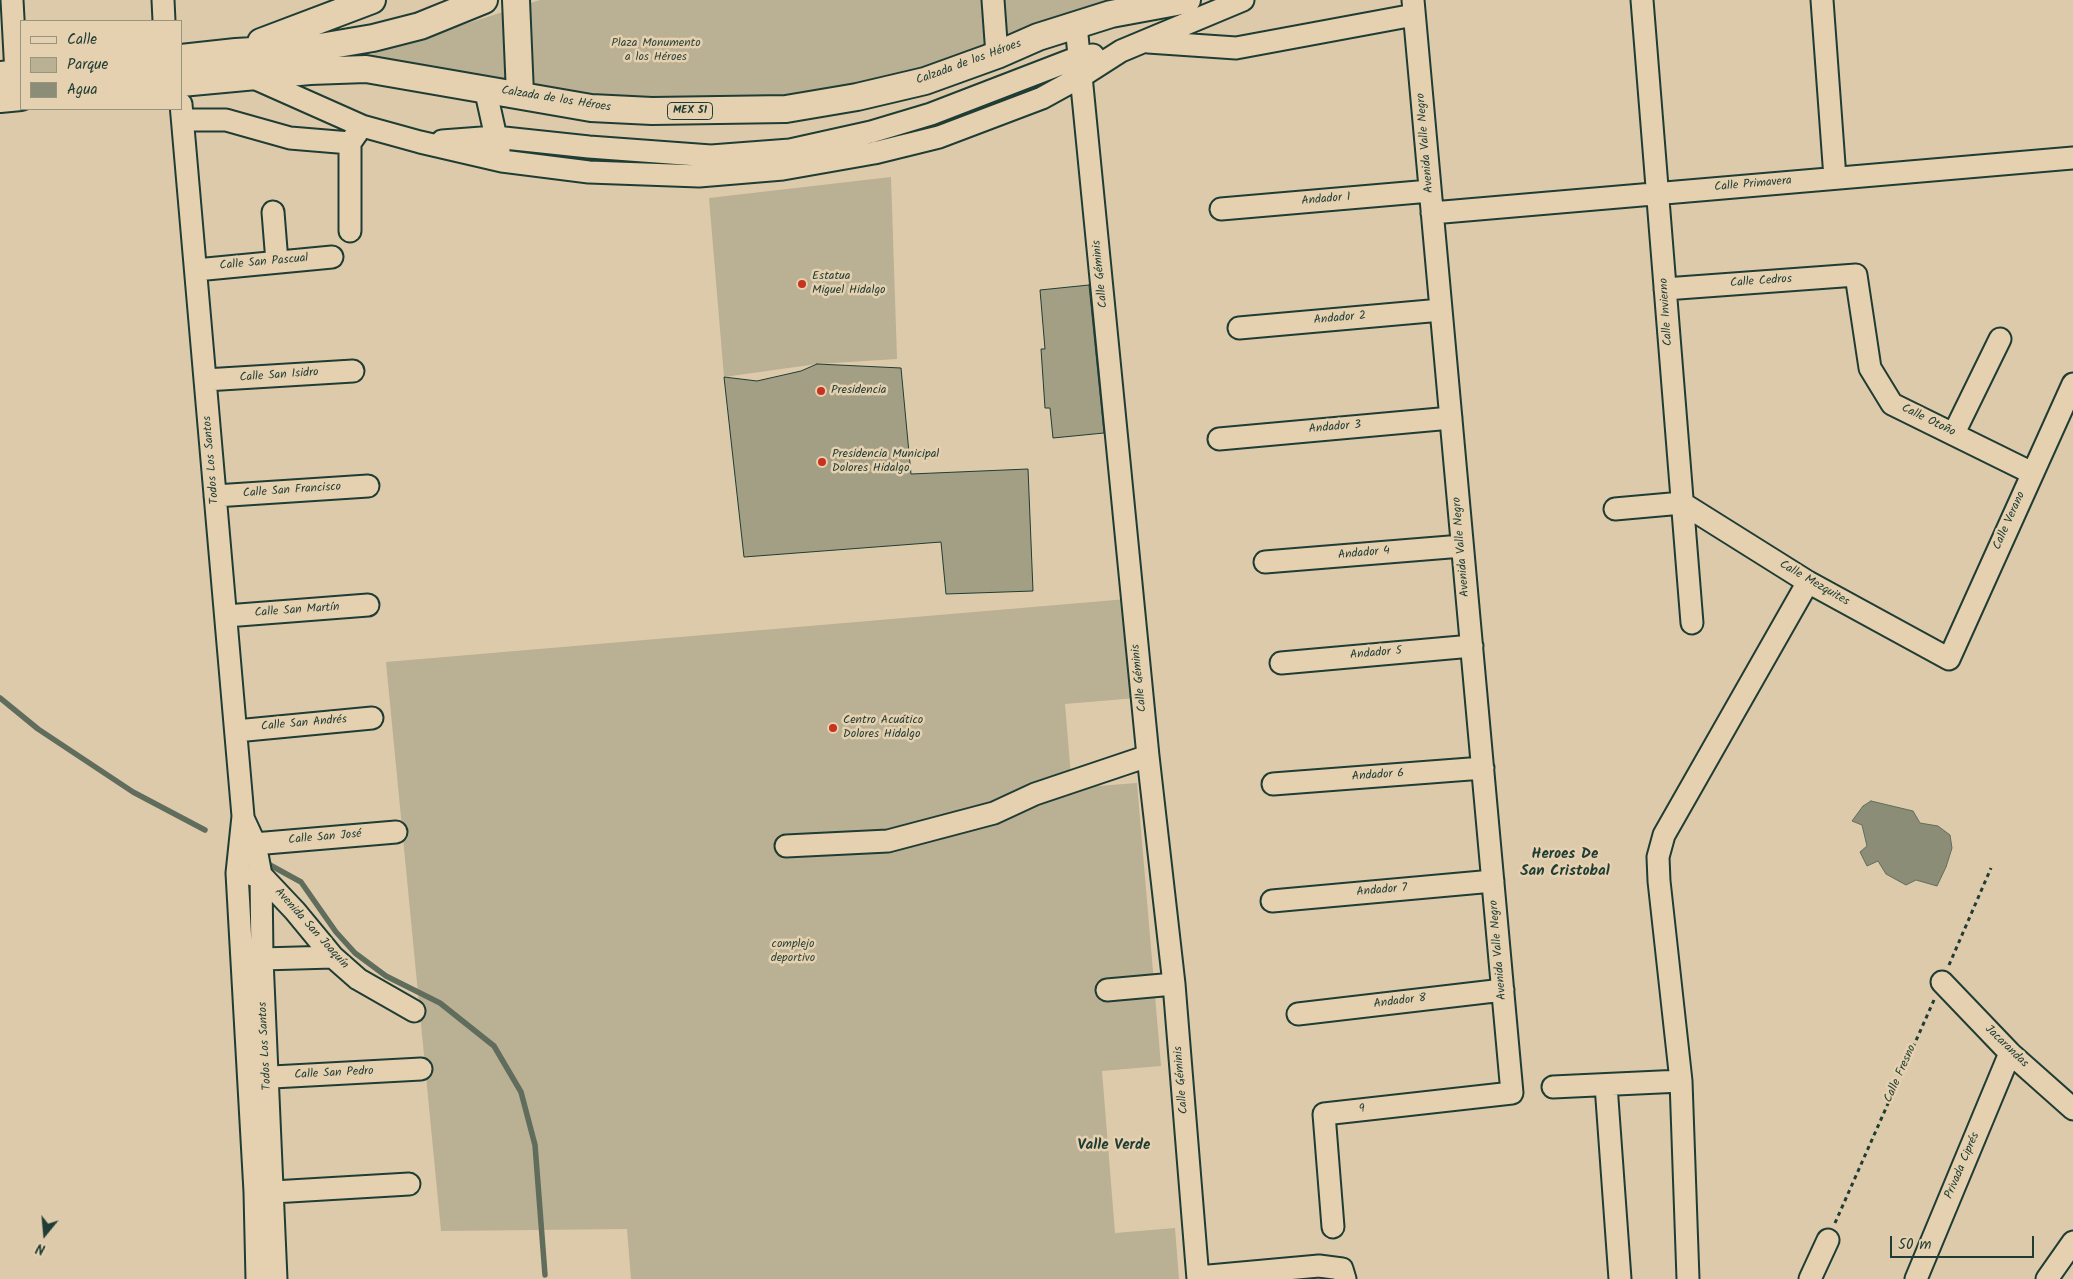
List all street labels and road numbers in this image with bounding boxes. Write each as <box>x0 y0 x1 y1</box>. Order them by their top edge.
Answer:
street label: Calzada de los Héroes <box>914 37 1024 89</box>
street label: Calzada de los Héroes <box>500 84 612 116</box>
street label: Avenida Valle Negro <box>1414 92 1438 194</box>
road number: MEX 51 <box>668 102 712 120</box>
street label: Calle Primavera <box>1714 174 1792 196</box>
street label: Andador 1 <box>1301 191 1351 209</box>
street label: Calle Géminis <box>1090 239 1112 309</box>
street label: Calle San Pascual <box>219 252 309 274</box>
street label: Calle Cedros <box>1730 273 1792 291</box>
street label: Calle Invierno <box>1657 278 1677 346</box>
street label: Andador 2 <box>1313 310 1367 328</box>
street label: Calle San Isidro <box>239 366 319 386</box>
street label: Calle Otoño <box>1899 402 1957 440</box>
street label: Todos Los Santos <box>201 415 223 505</box>
street label: Andador 3 <box>1308 419 1362 437</box>
street label: Calle San Francisco <box>242 480 342 502</box>
street label: Calle Verano <box>1991 490 2029 552</box>
street label: Avenida Valle Negro <box>1450 496 1474 598</box>
street label: Andador 4 <box>1337 545 1391 563</box>
street label: Calle Mezquites <box>1776 558 1852 610</box>
street label: Calle San Martín <box>254 601 340 621</box>
street label: Calle Géminis <box>1129 643 1151 713</box>
street label: Andador 5 <box>1349 645 1403 663</box>
street label: Calle San Andrés <box>260 713 348 735</box>
street label: Andador 6 <box>1351 767 1405 785</box>
street label: Calle San José <box>288 828 362 848</box>
street label: Andador 7 <box>1356 882 1408 900</box>
street label: Avenida San Joaquín <box>271 886 351 972</box>
street label: Avenida Valle Negro <box>1487 899 1511 1001</box>
street label: Andador 8 <box>1373 992 1427 1012</box>
street label: Todos Los Santos <box>256 1001 276 1091</box>
street label: Jacarandas <box>1981 1023 2031 1071</box>
street label: Calle Fresno <box>1882 1043 1920 1105</box>
street label: Calle Géminis <box>1172 1045 1192 1115</box>
street label: Calle San Pedro <box>294 1065 374 1083</box>
street label: 9 <box>1358 1103 1366 1117</box>
street label: Privada Ciprés <box>1943 1131 1983 1201</box>

